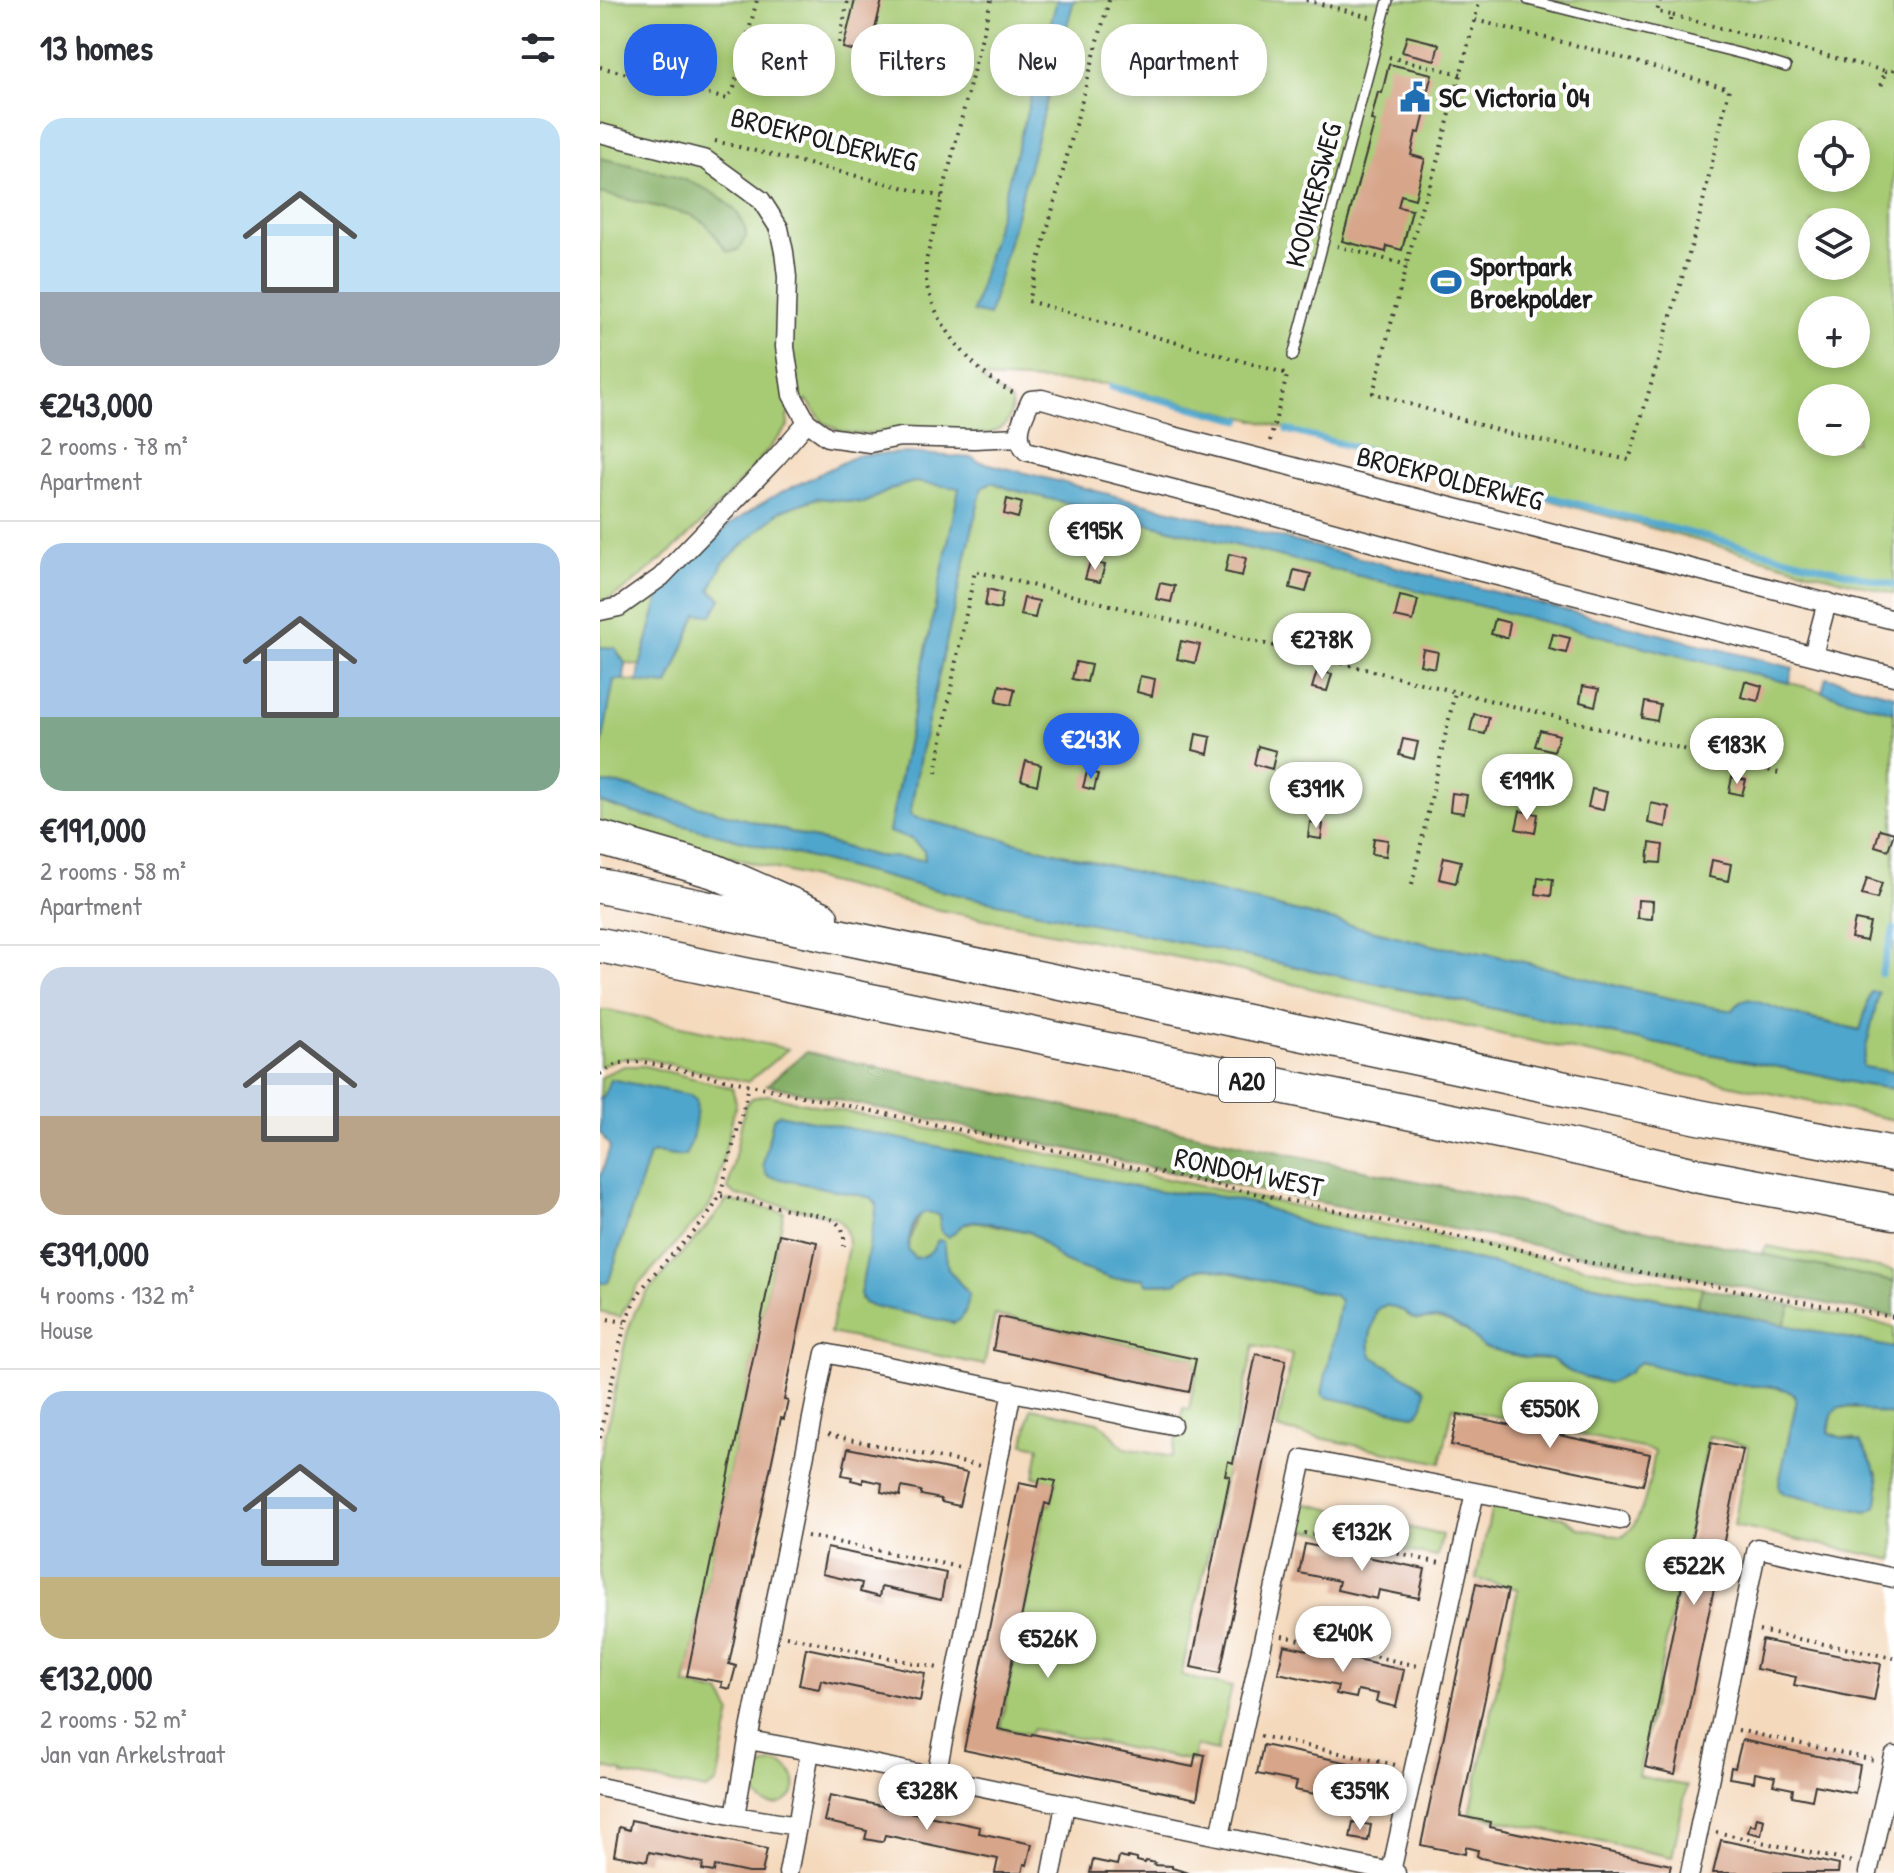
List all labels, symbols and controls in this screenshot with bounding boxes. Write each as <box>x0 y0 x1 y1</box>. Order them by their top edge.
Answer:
chip: Buy <box>624 24 717 96</box>
chip: Rent <box>733 24 835 96</box>
chip: Filters <box>851 24 974 96</box>
chip: New <box>990 24 1085 96</box>
chip: Apartment <box>1101 24 1267 96</box>
text: 13 homes <box>40 25 153 71</box>
icon: filters <box>516 26 560 70</box>
place label: SC Victoria '04 <box>1439 78 1590 116</box>
public building icon: SC Victoria '04 <box>1398 80 1432 114</box>
street label: BROEKPOLDERWEG <box>727 98 922 181</box>
street label: KOOIKERSWEG <box>1275 118 1351 271</box>
map controls <box>1798 120 1870 456</box>
button: locate <box>1798 120 1870 192</box>
icon: home <box>228 170 372 314</box>
button: layers <box>1798 208 1870 280</box>
place label: Sportpark Broekpolder <box>1470 247 1593 318</box>
sports icon: Sportpark Broekpolder <box>1429 265 1463 299</box>
button: + <box>1798 296 1870 368</box>
text: €243,000 <box>40 382 153 428</box>
button: − <box>1798 384 1870 456</box>
text: 2 rooms · 78 m² <box>40 428 188 463</box>
street label: BROEKPOLDERWEG <box>1353 437 1548 520</box>
text: Apartment <box>40 463 142 498</box>
pin: €195K <box>1039 504 1151 572</box>
text: €195K <box>1067 512 1123 547</box>
icon: home <box>228 595 372 739</box>
pin: €278K <box>1266 613 1378 681</box>
text: €278K <box>1291 621 1353 656</box>
pin: €243K <box>1035 713 1147 781</box>
pin: €183K <box>1681 718 1793 786</box>
text: €243K <box>1061 721 1121 756</box>
text: €183K <box>1708 726 1766 761</box>
pin: €191K <box>1471 754 1583 822</box>
pin: €391K <box>1260 762 1372 830</box>
text: €191K <box>1500 762 1554 797</box>
text: €391K <box>1288 770 1344 805</box>
text: €191,000 <box>40 807 146 853</box>
text: 2 rooms · 58 m² <box>40 853 186 888</box>
text: Apartment <box>40 888 142 923</box>
icon: home <box>228 1019 372 1163</box>
road number: A20 <box>1219 1058 1275 1102</box>
street label: RONDOM WEST <box>1171 1138 1328 1206</box>
text: €391,000 <box>40 1231 149 1277</box>
text: 4 rooms · 132 m² <box>40 1277 194 1312</box>
text: House <box>40 1312 93 1347</box>
pin: €550K <box>1494 1382 1606 1450</box>
text: €550K <box>1520 1390 1580 1425</box>
icon: home <box>228 1443 372 1587</box>
pin: €132K <box>1306 1505 1418 1573</box>
text: €132K <box>1332 1513 1392 1548</box>
pin: €522K <box>1638 1539 1750 1607</box>
text: €522K <box>1663 1547 1725 1582</box>
pin: €240K <box>1287 1606 1399 1674</box>
pin: €526K <box>992 1612 1104 1680</box>
text: €240K <box>1313 1614 1373 1649</box>
text: €526K <box>1018 1620 1078 1655</box>
text: €132,000 <box>40 1655 152 1701</box>
text: 2 rooms · 52 m² <box>40 1701 187 1736</box>
text: Jan van Arkelstraat <box>40 1736 225 1771</box>
pin: €328K <box>871 1764 983 1832</box>
pin: €359K <box>1304 1764 1416 1832</box>
text: €328K <box>896 1772 958 1807</box>
text: €359K <box>1331 1772 1389 1807</box>

